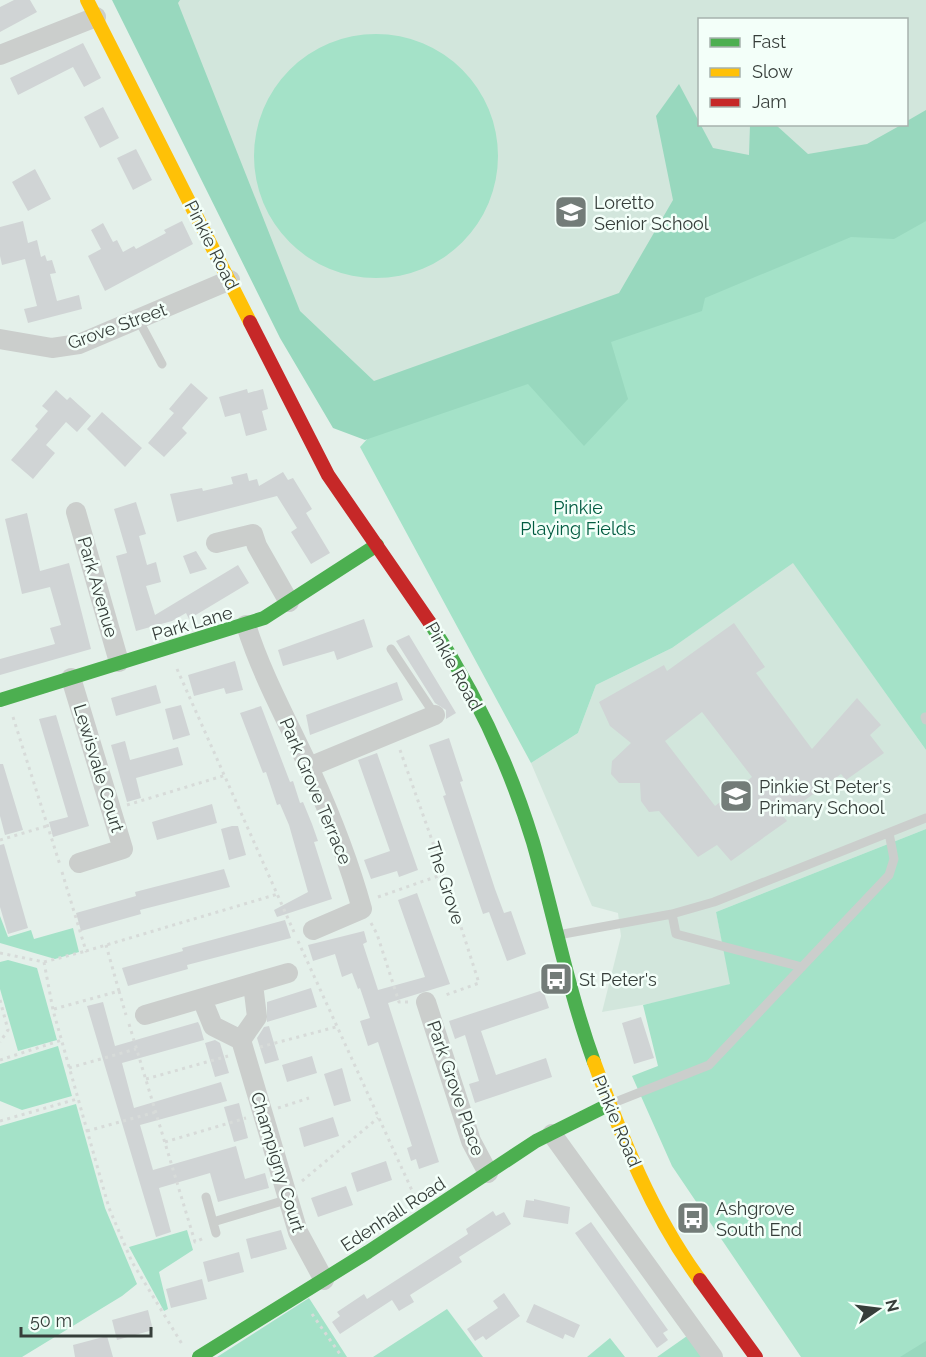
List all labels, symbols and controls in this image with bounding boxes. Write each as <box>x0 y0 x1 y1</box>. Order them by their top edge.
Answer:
legend <box>698 18 908 126</box>
text: Fast <box>752 31 786 52</box>
text: Slow <box>752 61 793 82</box>
text: Jam <box>752 91 787 112</box>
place label: Loretto Senior School <box>594 192 709 234</box>
school or university icon: Loretto Senior School <box>553 194 589 230</box>
street label: Pinkie Road <box>181 197 243 293</box>
street label: Grove Street <box>65 298 169 354</box>
park label: Pinkie Playing Fields <box>520 497 636 539</box>
street label: Park Avenue <box>74 534 123 640</box>
street label: Park Lane <box>149 601 235 644</box>
street label: Pinkie Road <box>421 618 487 714</box>
street label: Lewisvale Court <box>70 701 128 835</box>
street label: Park Grove Terrace <box>276 715 356 868</box>
place label: Pinkie St Peter's Primary School <box>759 776 891 818</box>
school or university icon: Pinkie St Peter's Primary School <box>718 778 754 814</box>
street label: The Grove <box>423 839 469 927</box>
bus stop icon: St Peter's <box>538 961 574 997</box>
place label: St Peter's <box>579 969 657 990</box>
street label: Park Grove Place <box>423 1018 489 1159</box>
street label: Pinkie Road <box>588 1072 646 1170</box>
street label: Champigny Court <box>247 1089 309 1235</box>
street label: Edenhall Road <box>337 1172 449 1256</box>
place label: Ashgrove South End <box>716 1198 802 1240</box>
bus stop icon: Ashgrove South End <box>675 1200 711 1236</box>
north arrow <box>848 1279 908 1339</box>
text: N <box>881 1297 903 1314</box>
scale bar <box>21 1300 152 1338</box>
text: 50 m <box>30 1310 72 1331</box>

